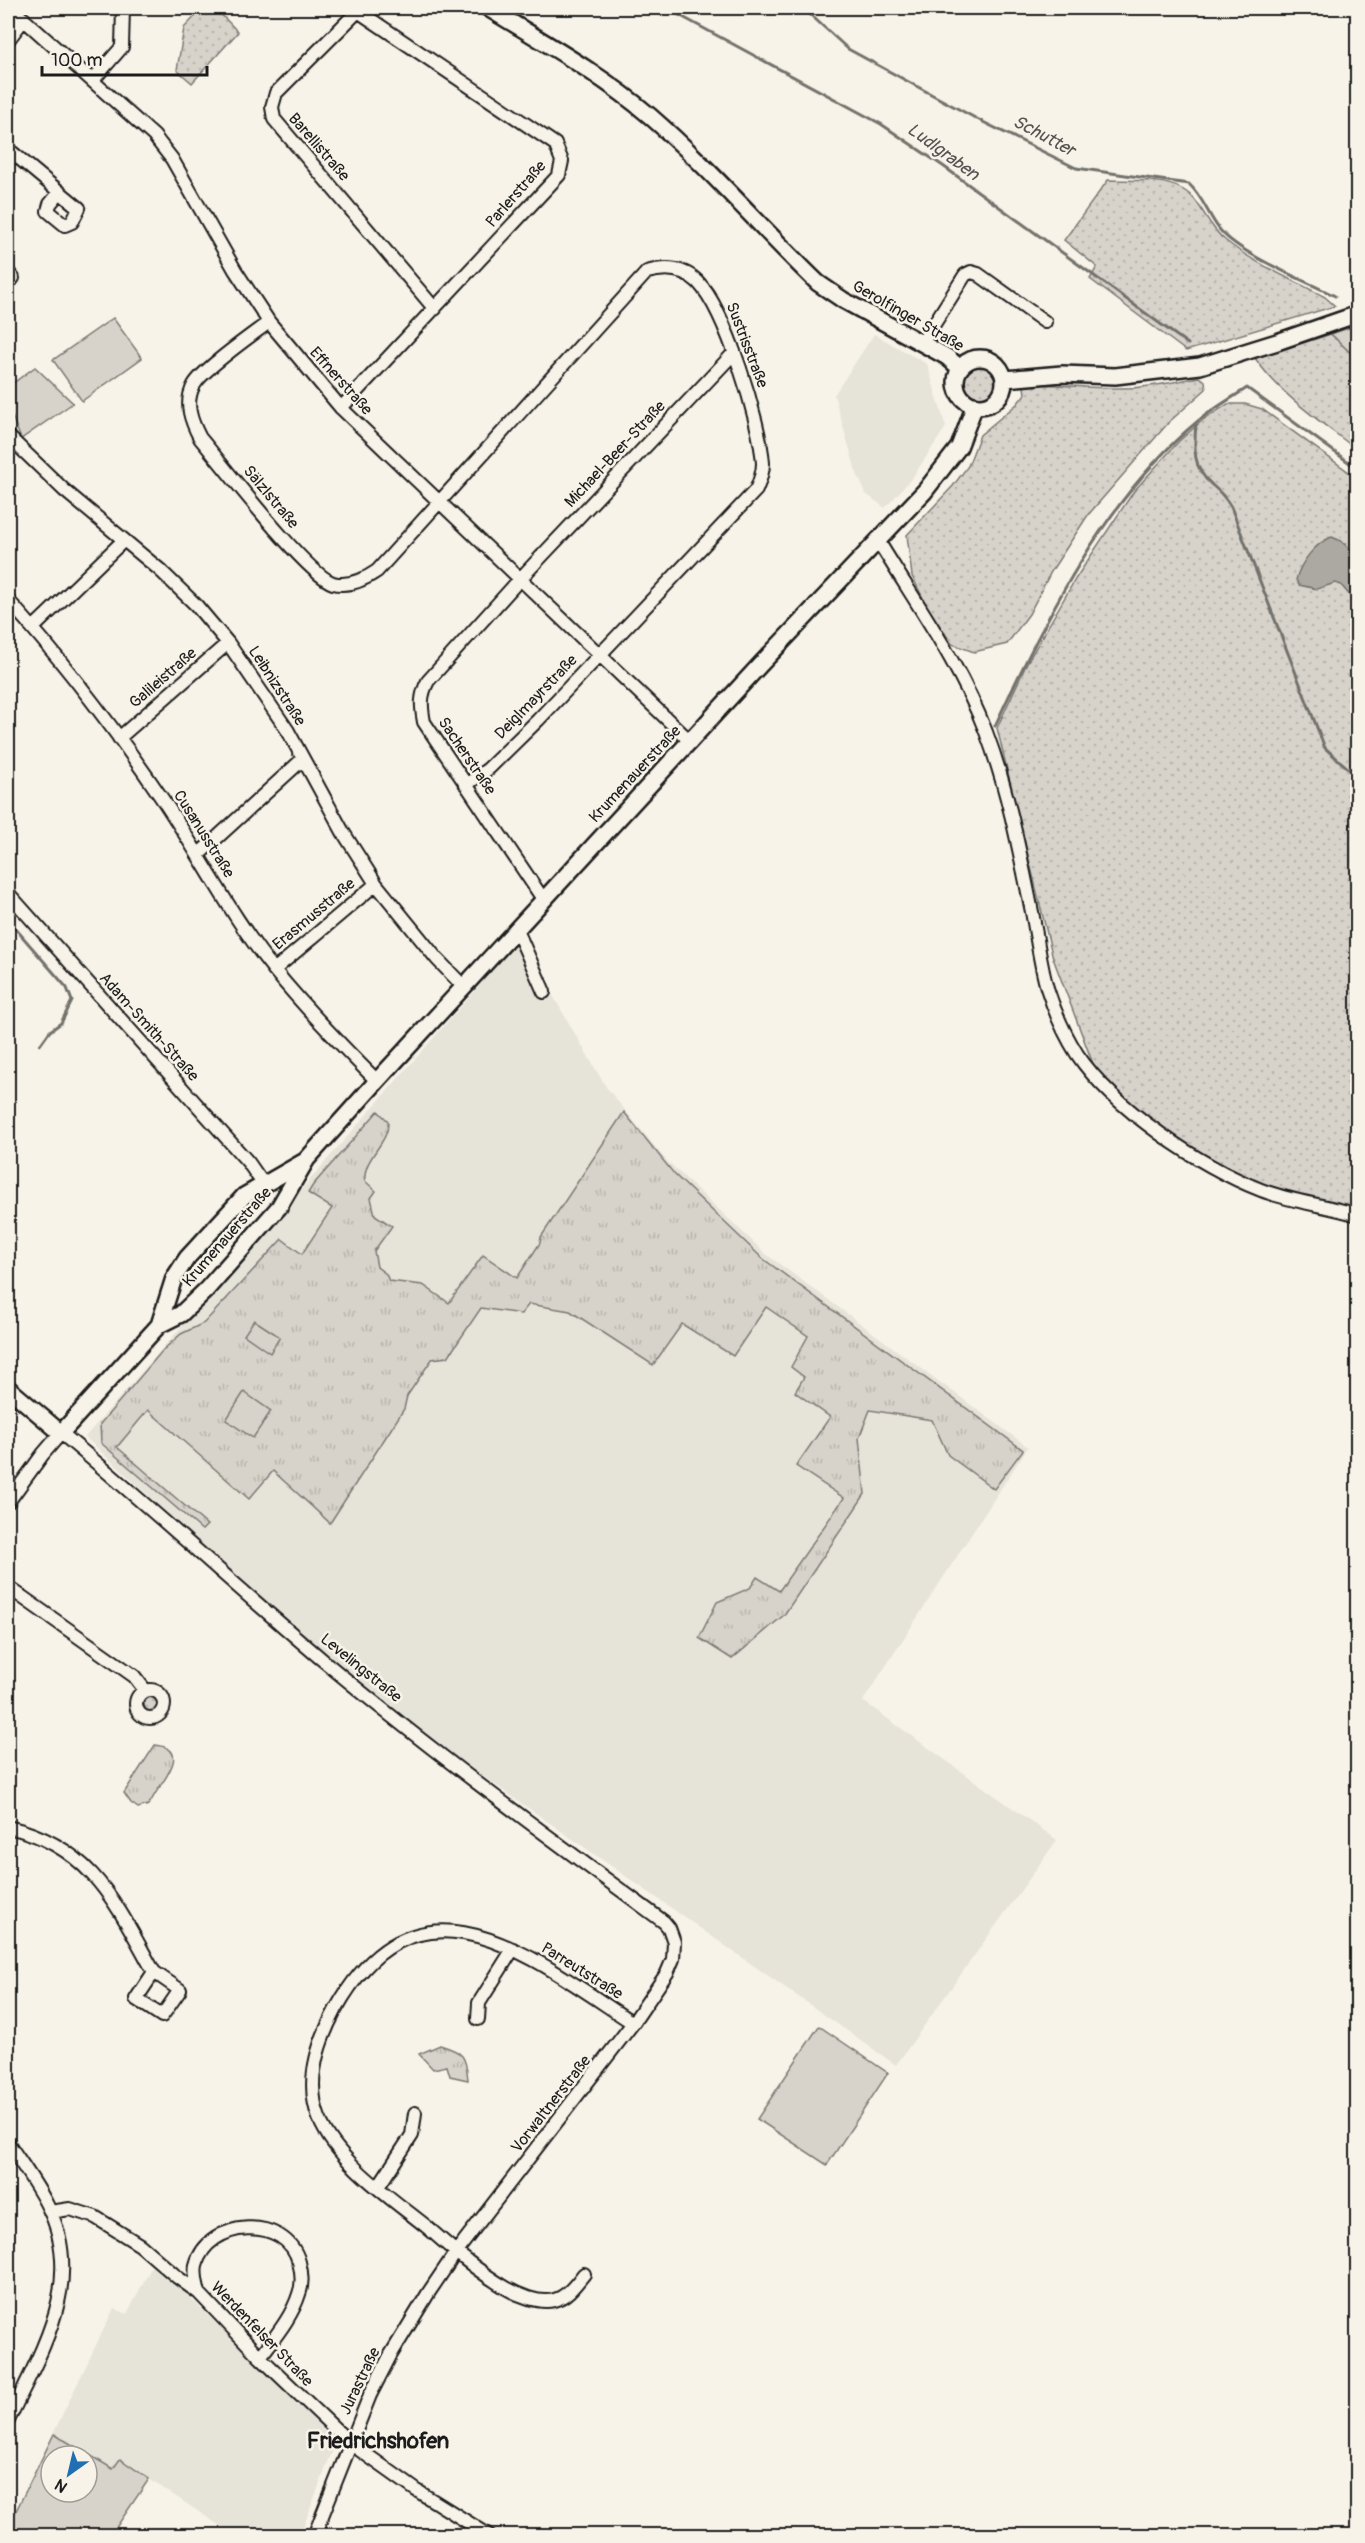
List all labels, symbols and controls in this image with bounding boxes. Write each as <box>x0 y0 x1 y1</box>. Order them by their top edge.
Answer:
scale bar <box>42 39 207 77</box>
text: 100 m <box>51 49 103 72</box>
street label: Barellistraße <box>284 109 354 185</box>
water label: Schutter <box>1009 110 1081 163</box>
water label: Ludlgraben <box>902 118 984 186</box>
street label: Parlerstraße <box>482 156 551 232</box>
street label: Gerolfinger Straße <box>849 276 967 356</box>
street label: Sustrisstraße <box>722 299 773 391</box>
street label: Effnerstraße <box>305 343 377 419</box>
street label: Michael-Beer-Straße <box>560 396 670 512</box>
street label: Sälzlstraße <box>239 461 303 533</box>
street label: Leibnizstraße <box>244 642 310 730</box>
street label: Galileistraße <box>125 643 201 713</box>
street label: Deiglmayrstraße <box>491 650 582 744</box>
street label: Sacherstraße <box>434 713 500 799</box>
street label: Krumenauerstraße <box>585 721 685 827</box>
street label: Cusanusstraße <box>169 786 239 882</box>
street label: Erasmusstraße <box>269 874 359 954</box>
street label: Adam-Smith-Straße <box>95 969 203 1086</box>
street label: Krumenauerstraße <box>178 1183 276 1291</box>
street label: Levelingstraße <box>316 1629 406 1707</box>
street label: Parreutstraße <box>537 1938 627 2004</box>
street label: Vorwaltnerstraße <box>507 2051 595 2157</box>
street label: Werdenfelser Straße <box>207 2277 317 2391</box>
street label: Jurastraße <box>335 2344 385 2418</box>
district label: Friedrichshofen <box>307 2427 449 2455</box>
north arrow <box>39 2444 99 2504</box>
text: N <box>51 2474 71 2497</box>

